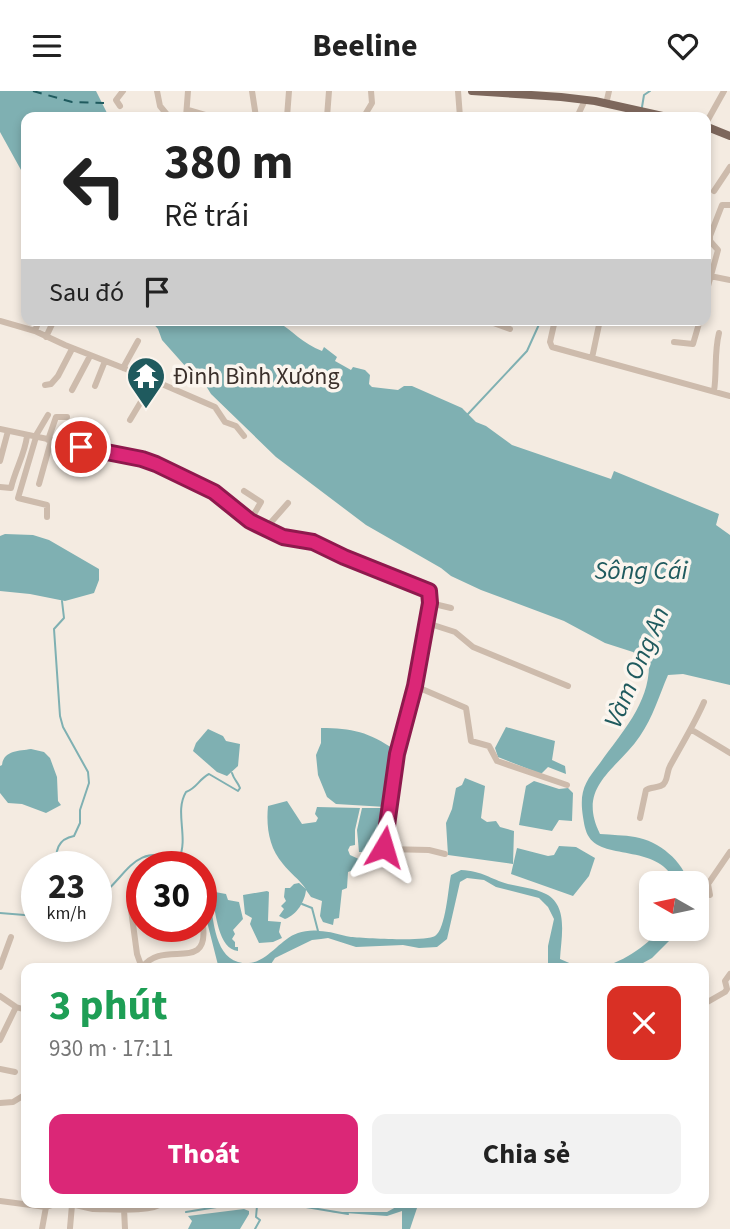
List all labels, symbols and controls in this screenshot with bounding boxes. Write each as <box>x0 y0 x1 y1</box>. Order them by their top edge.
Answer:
text: Beeline <box>312 23 418 69</box>
icon: menu <box>28 27 66 65</box>
icon: heart <box>664 27 702 65</box>
text: 380 m <box>164 128 293 198</box>
icon: left <box>49 140 140 231</box>
text: Rẽ trái <box>164 193 249 239</box>
icon: arrive <box>138 273 176 311</box>
text: Sau đó <box>49 274 124 311</box>
temple icon: Đình Bình Xương <box>125 355 167 410</box>
place label: Đình Bình Xương <box>173 359 340 394</box>
pin <box>51 417 111 477</box>
icon: arrive <box>62 428 100 466</box>
water label: Sông Cái <box>594 552 689 589</box>
water label: Vàm Ong An <box>594 601 679 733</box>
position arrow <box>347 810 421 884</box>
speed limit sign: 30 <box>126 851 217 942</box>
text: 23 <box>48 862 85 912</box>
north arrow <box>639 871 709 941</box>
map controls <box>639 871 709 941</box>
text: km/h <box>47 901 86 926</box>
text: 3 phút <box>49 976 168 1036</box>
button: close <box>607 986 681 1060</box>
text: 930 m · 17:11 <box>49 1032 173 1065</box>
button: Thoát <box>49 1114 358 1194</box>
button: Chia sẻ <box>372 1114 681 1194</box>

